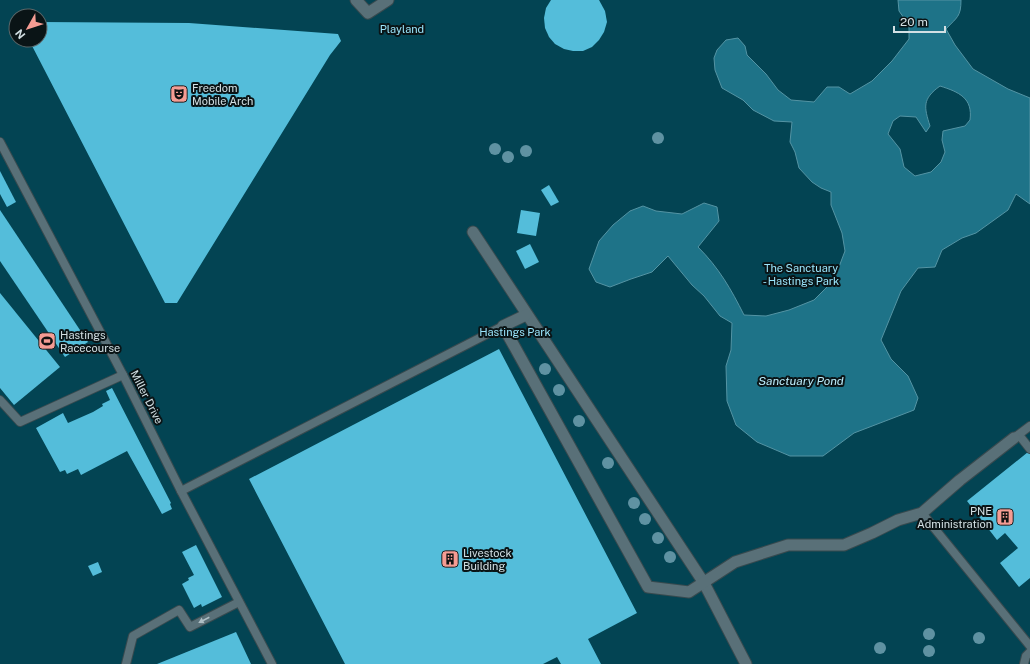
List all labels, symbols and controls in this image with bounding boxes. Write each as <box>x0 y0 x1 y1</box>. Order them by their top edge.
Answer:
north arrow <box>8 8 48 48</box>
scale bar <box>894 8 945 34</box>
text: 20 m <box>900 15 928 29</box>
park label: Playland <box>380 23 424 35</box>
text: N <box>13 27 28 41</box>
place label: Freedom Mobile Arch <box>192 82 253 107</box>
theatre icon: Freedom Mobile Arch <box>169 84 189 104</box>
park label: The Sanctuary - Hastings Park <box>763 262 839 287</box>
park label: Hastings Park <box>479 326 551 338</box>
place label: Hastings Racecourse <box>60 329 120 354</box>
sports icon: Hastings Racecourse <box>37 331 57 351</box>
street label: Miller Drive <box>128 368 166 426</box>
water label: Sanctuary Pond <box>758 374 844 388</box>
place label: PNE Administration <box>917 505 992 530</box>
building icon: PNE Administration <box>995 507 1015 527</box>
place label: Livestock Building <box>463 547 512 572</box>
building icon: Livestock Building <box>440 549 460 569</box>
one-way arrow <box>199 617 210 623</box>

